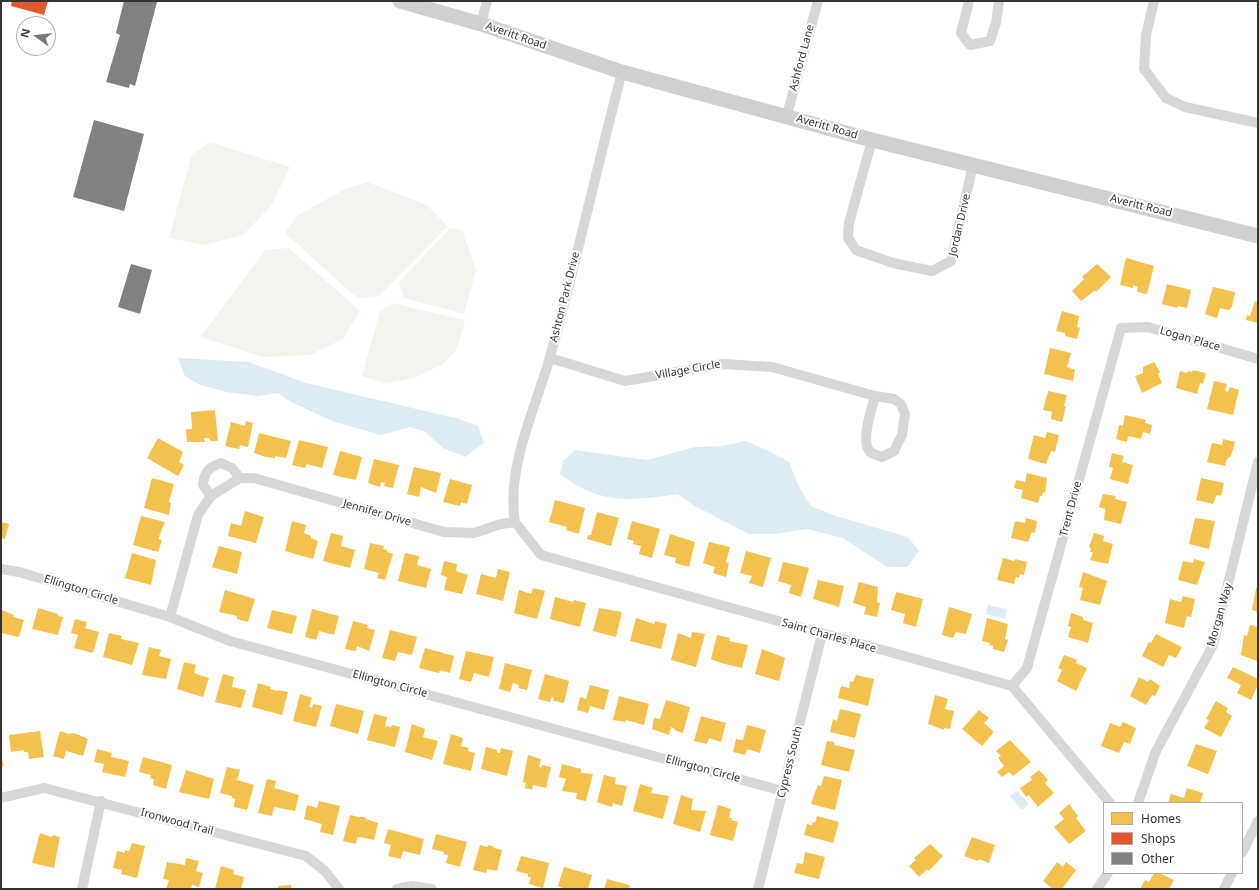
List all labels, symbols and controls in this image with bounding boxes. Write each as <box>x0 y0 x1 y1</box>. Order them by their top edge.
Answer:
north arrow <box>16 16 56 56</box>
street label: Averitt Road <box>484 19 548 53</box>
street label: Ashford Lane <box>787 23 817 93</box>
text: N <box>16 27 33 39</box>
street label: Averitt Road <box>795 112 859 142</box>
street label: Jordan Drive <box>946 192 974 258</box>
street label: Averitt Road <box>1109 192 1173 220</box>
street label: Ashton Park Drive <box>547 250 583 344</box>
street label: Logan Place <box>1158 324 1222 354</box>
street label: Village Circle <box>655 358 721 382</box>
street label: Trent Drive <box>1057 480 1085 538</box>
street label: Jennifer Drive <box>341 497 413 529</box>
street label: Ellington Circle <box>42 572 120 608</box>
street label: Morgan Way <box>1205 582 1235 648</box>
street label: Saint Charles Place <box>780 616 878 656</box>
street label: Ellington Circle <box>351 668 429 700</box>
street label: Cypress South <box>775 725 805 799</box>
street label: Ellington Circle <box>664 753 742 785</box>
legend <box>1103 802 1243 874</box>
street label: Ironwood Trail <box>139 806 215 838</box>
text: Homes <box>1141 810 1181 827</box>
text: Shops <box>1141 830 1175 847</box>
text: Other <box>1141 850 1174 867</box>

